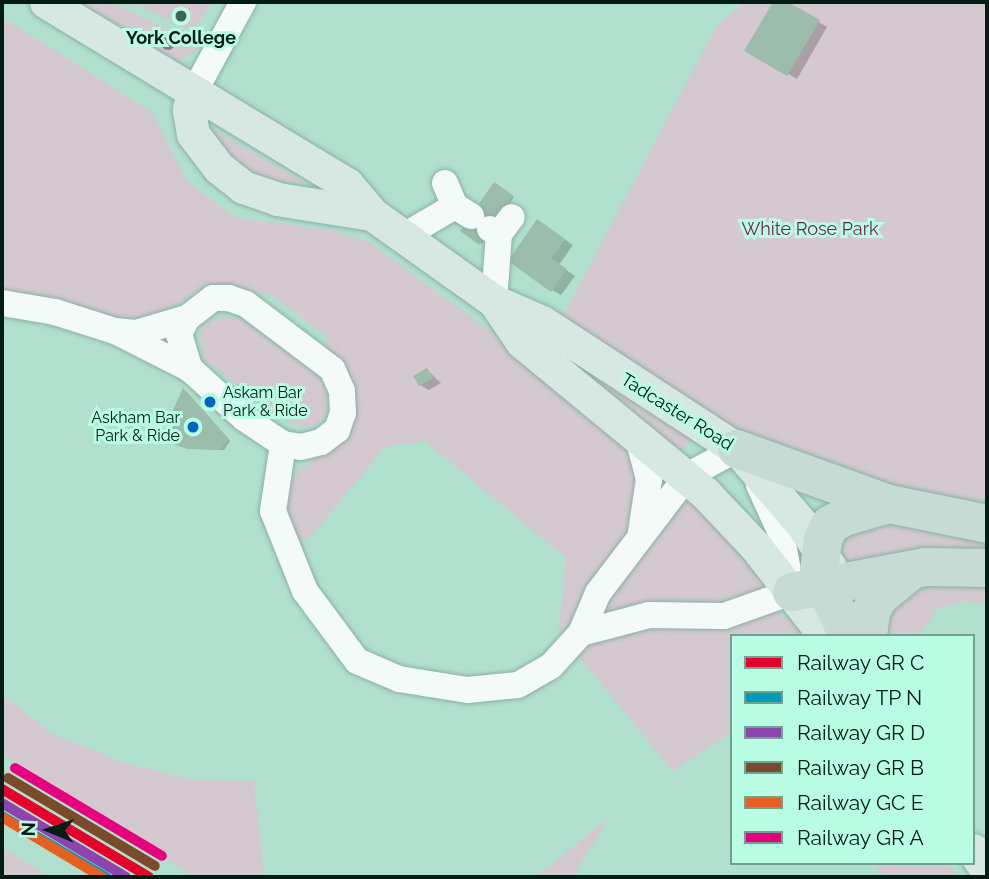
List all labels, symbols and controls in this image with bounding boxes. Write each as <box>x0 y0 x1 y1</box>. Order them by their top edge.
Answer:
marker: York College <box>173 8 189 24</box>
place label: York College <box>126 27 236 49</box>
park label: White Rose Park <box>741 218 879 240</box>
street label: Tadcaster Road <box>617 369 737 455</box>
place label: Askam Bar Park & Ride <box>223 383 308 421</box>
marker: Askam Bar Park & Ride <box>203 395 217 409</box>
place label: Askham Bar Park & Ride <box>91 408 180 446</box>
marker: Askham Bar Park & Ride <box>186 420 200 434</box>
legend <box>730 634 975 865</box>
text: Railway GR C <box>797 650 925 675</box>
text: Railway TP N <box>797 685 922 710</box>
text: Railway GR D <box>797 720 925 745</box>
text: Railway GR B <box>797 755 924 780</box>
text: Railway GC E <box>797 790 924 815</box>
north arrow <box>14 795 84 865</box>
text: N <box>17 822 39 837</box>
text: Railway GR A <box>797 825 924 850</box>

